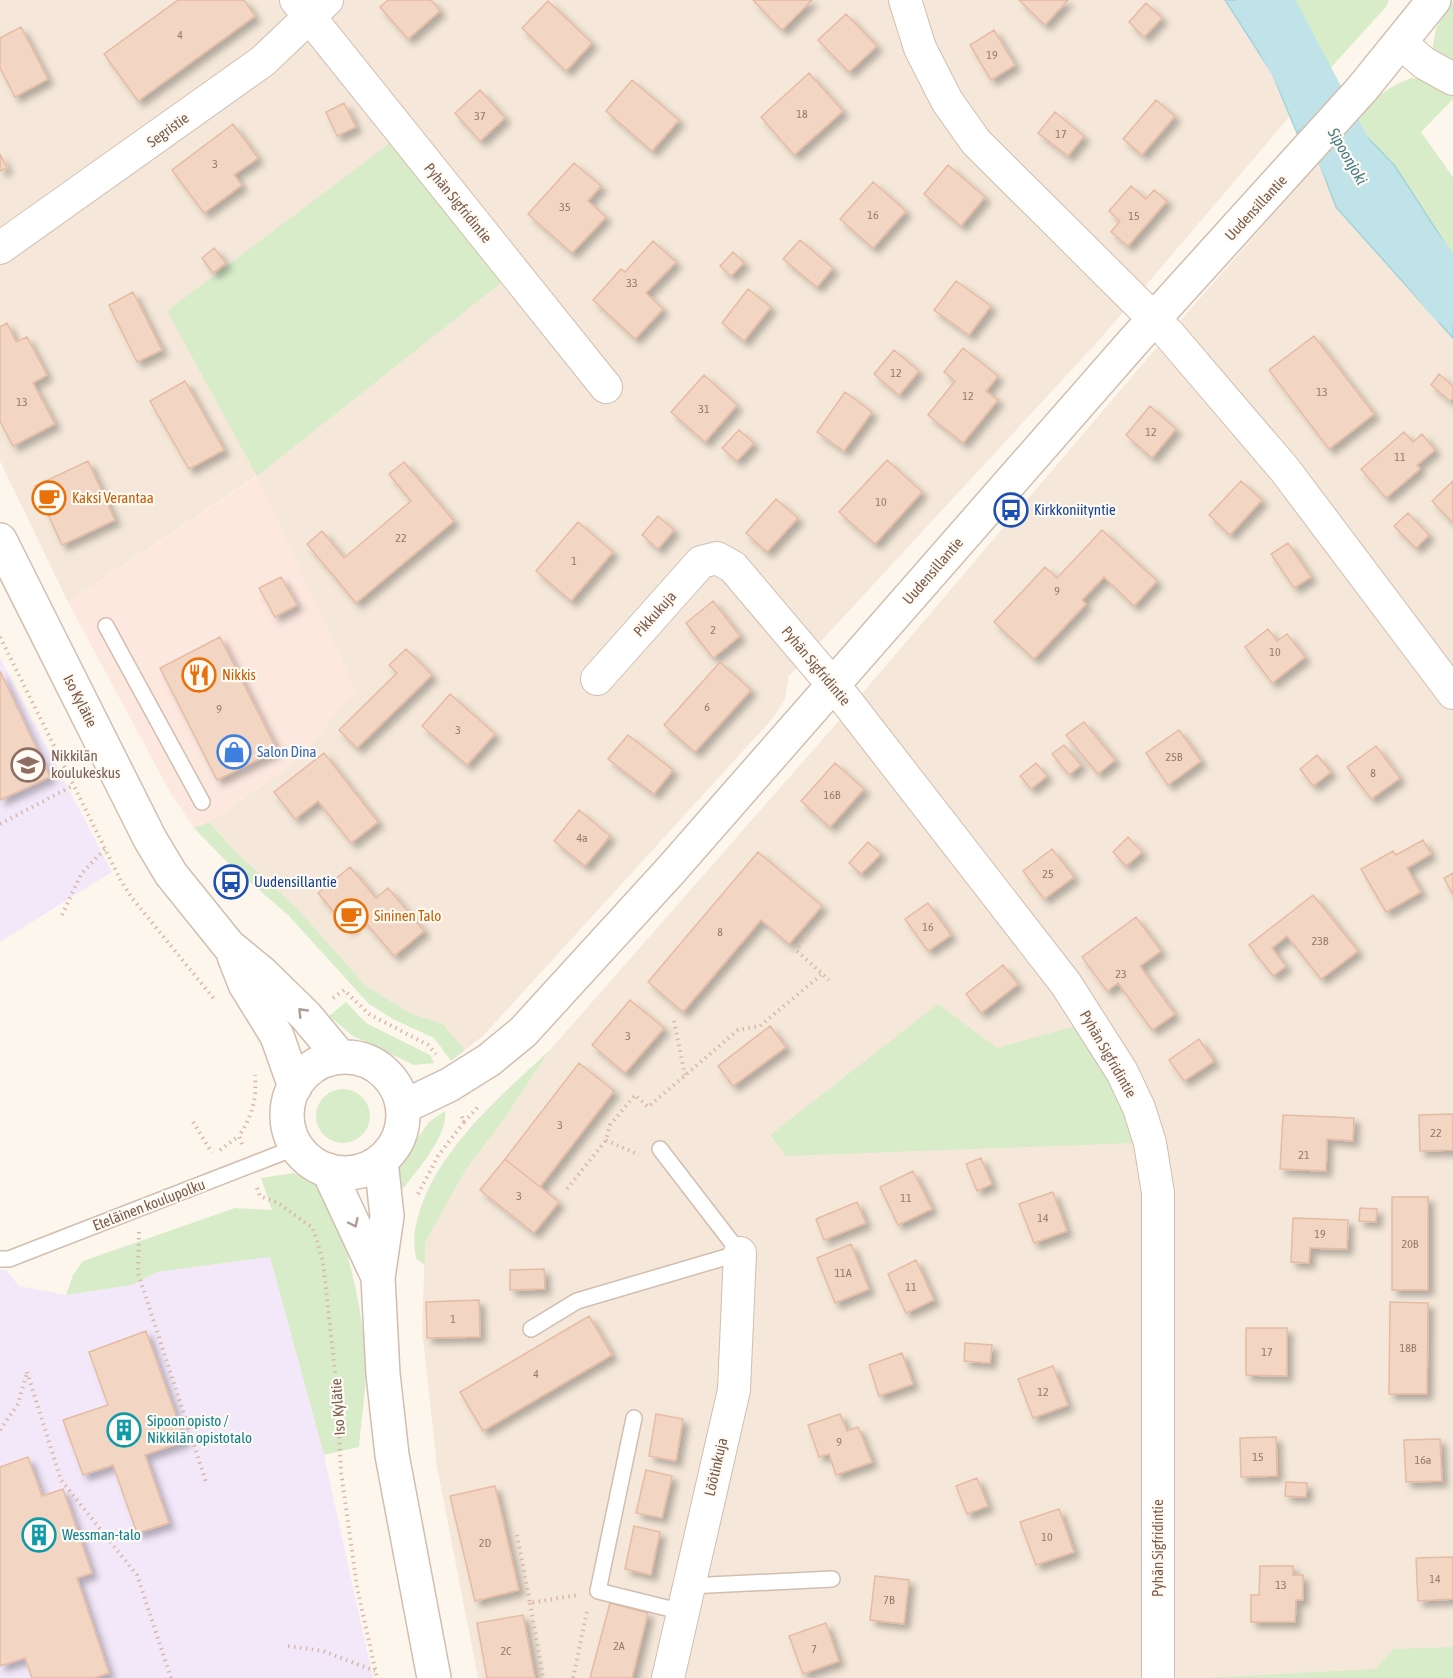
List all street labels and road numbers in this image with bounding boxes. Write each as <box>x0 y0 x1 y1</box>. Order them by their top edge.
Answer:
street label: Segristie <box>144 109 192 150</box>
street label: Pyhän Sigfridintie <box>421 159 496 246</box>
street label: Uudensillantie <box>1221 171 1290 244</box>
street label: Uudensillantie <box>899 534 966 608</box>
street label: Pikkukuja <box>630 587 679 640</box>
street label: Pyhän Sigfridintie <box>778 623 854 709</box>
street label: Iso Kylätie <box>60 672 101 730</box>
street label: Pyhän Sigfridintie <box>1077 1007 1140 1100</box>
street label: Eteläinen koulupolku <box>90 1175 207 1234</box>
street label: Iso Kylätie <box>327 1378 348 1436</box>
street label: Löötinkuja <box>701 1436 730 1498</box>
street label: Pyhän Sigfridintie <box>1149 1499 1166 1597</box>

